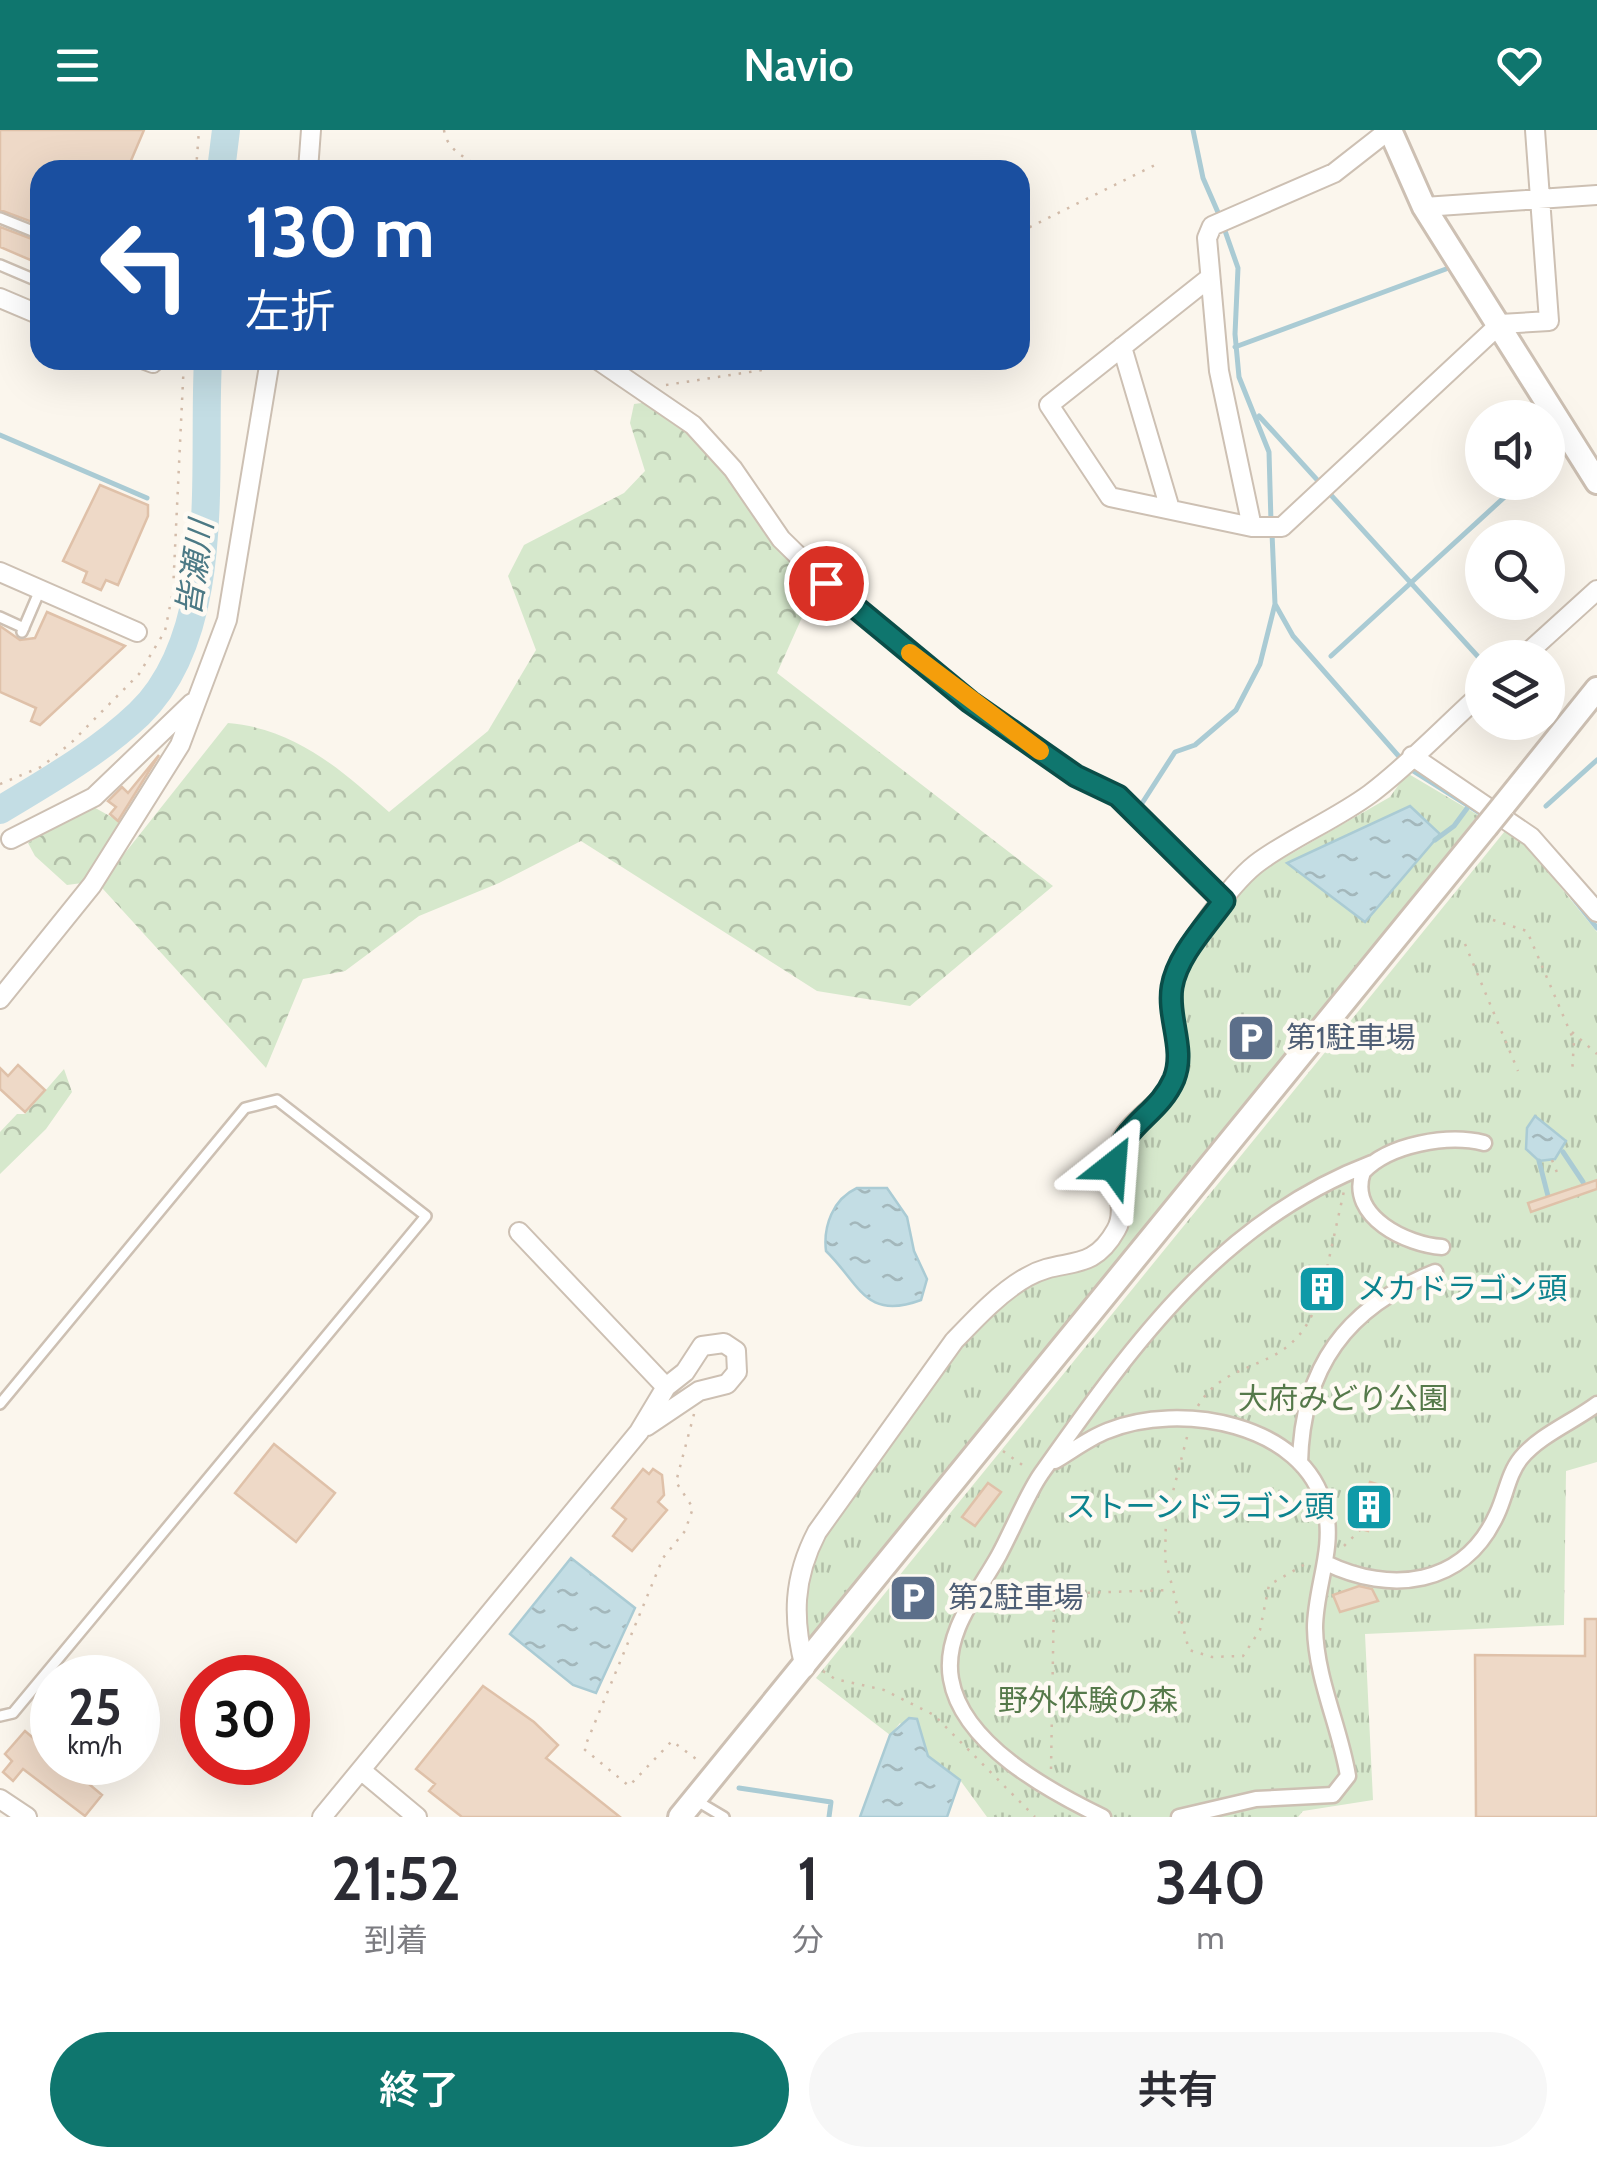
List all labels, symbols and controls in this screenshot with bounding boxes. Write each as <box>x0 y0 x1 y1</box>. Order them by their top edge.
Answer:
icon: menu <box>50 38 105 93</box>
text: Navio <box>743 38 854 92</box>
icon: heart <box>1492 38 1547 93</box>
text: 130 m <box>245 189 435 275</box>
icon: left <box>80 200 210 330</box>
text: 左折 <box>245 284 335 338</box>
map controls <box>1465 400 1565 740</box>
button: sound <box>1465 400 1565 500</box>
water label: 皆瀬川 <box>169 515 221 618</box>
button: search <box>1465 520 1565 620</box>
pin <box>784 541 869 626</box>
icon: arrive <box>799 556 854 611</box>
button: layers <box>1465 640 1565 740</box>
parking icon: 第1駐車場 <box>1225 1012 1277 1064</box>
place label: 第1駐車場 <box>1286 1019 1416 1056</box>
position arrow <box>1061 1114 1165 1218</box>
building icon: メカドラゴン頭 <box>1296 1263 1348 1315</box>
place label: メカドラゴン頭 <box>1357 1270 1567 1307</box>
park label: 大府みどり公園 <box>1238 1380 1448 1417</box>
building icon: ストーンドラゴン頭 <box>1343 1481 1395 1533</box>
place label: ストーンドラゴン頭 <box>1066 1488 1334 1525</box>
parking icon: 第2駐車場 <box>887 1572 939 1624</box>
place label: 第2駐車場 <box>948 1579 1084 1616</box>
speed limit sign: 30 <box>180 1655 310 1785</box>
text: 25 <box>68 1677 122 1738</box>
park label: 野外体験の森 <box>998 1682 1178 1719</box>
text: km/h <box>68 1730 122 1760</box>
text: 21:52 <box>331 1842 461 1915</box>
text: 1 <box>797 1842 819 1915</box>
text: 340 <box>1155 1846 1266 1919</box>
text: m <box>1196 1918 1225 1957</box>
text: 到着 <box>364 1920 428 1959</box>
text: 分 <box>792 1920 824 1959</box>
button: 終了 <box>50 2032 789 2147</box>
button: 共有 <box>809 2032 1547 2147</box>

